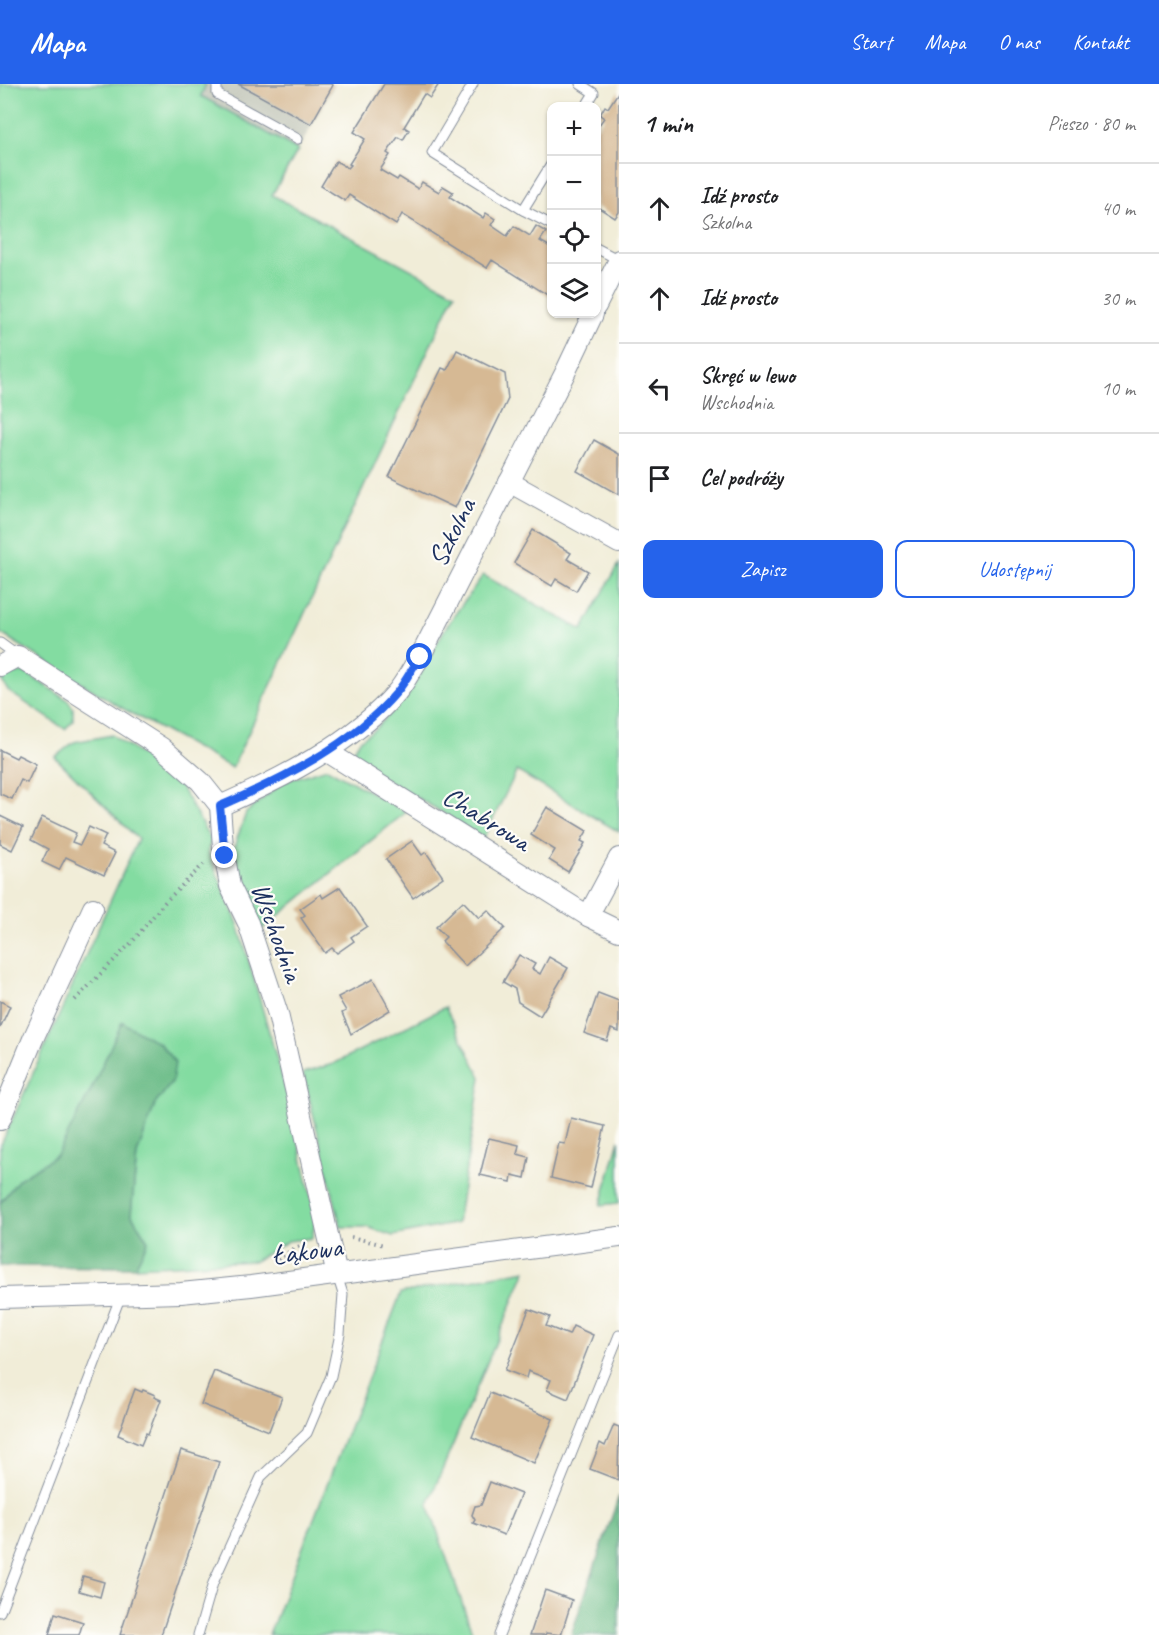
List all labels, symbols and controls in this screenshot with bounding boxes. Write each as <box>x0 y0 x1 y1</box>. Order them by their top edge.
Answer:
text: Mapa <box>30 25 85 60</box>
text: Start <box>851 29 892 55</box>
text: Mapa <box>925 29 965 55</box>
text: O nas <box>998 29 1040 55</box>
text: Kontakt <box>1073 29 1129 55</box>
map controls <box>547 102 601 318</box>
button: + <box>547 102 601 156</box>
text: 1 min <box>643 107 693 140</box>
text: Pieszo · 80 m <box>1048 111 1135 136</box>
button: − <box>547 156 601 210</box>
text: Idź prosto <box>700 182 777 210</box>
icon: ahead <box>643 192 676 225</box>
text: 40 m <box>1101 196 1135 221</box>
button: locate <box>547 210 601 264</box>
text: Szkolna <box>700 210 751 235</box>
button: layers <box>547 264 601 318</box>
icon: ahead <box>643 282 676 315</box>
text: Idź prosto <box>700 284 777 312</box>
text: 30 m <box>1101 286 1135 311</box>
text: Skręć w lewo <box>700 362 795 390</box>
icon: left <box>643 372 676 405</box>
text: 10 m <box>1101 376 1135 401</box>
text: Wschodnia <box>700 390 773 415</box>
icon: arrive <box>643 462 676 495</box>
text: Cel podróży <box>700 464 783 492</box>
street label: Szkolna <box>420 491 484 572</box>
button: Zapisz <box>643 540 883 598</box>
button: Udostępnij <box>895 540 1135 598</box>
route start <box>406 643 432 669</box>
street label: Chabrowa <box>437 778 539 860</box>
route end <box>211 842 237 868</box>
street label: Wschodnia <box>244 878 312 989</box>
street label: Łąkowa <box>270 1229 346 1272</box>

